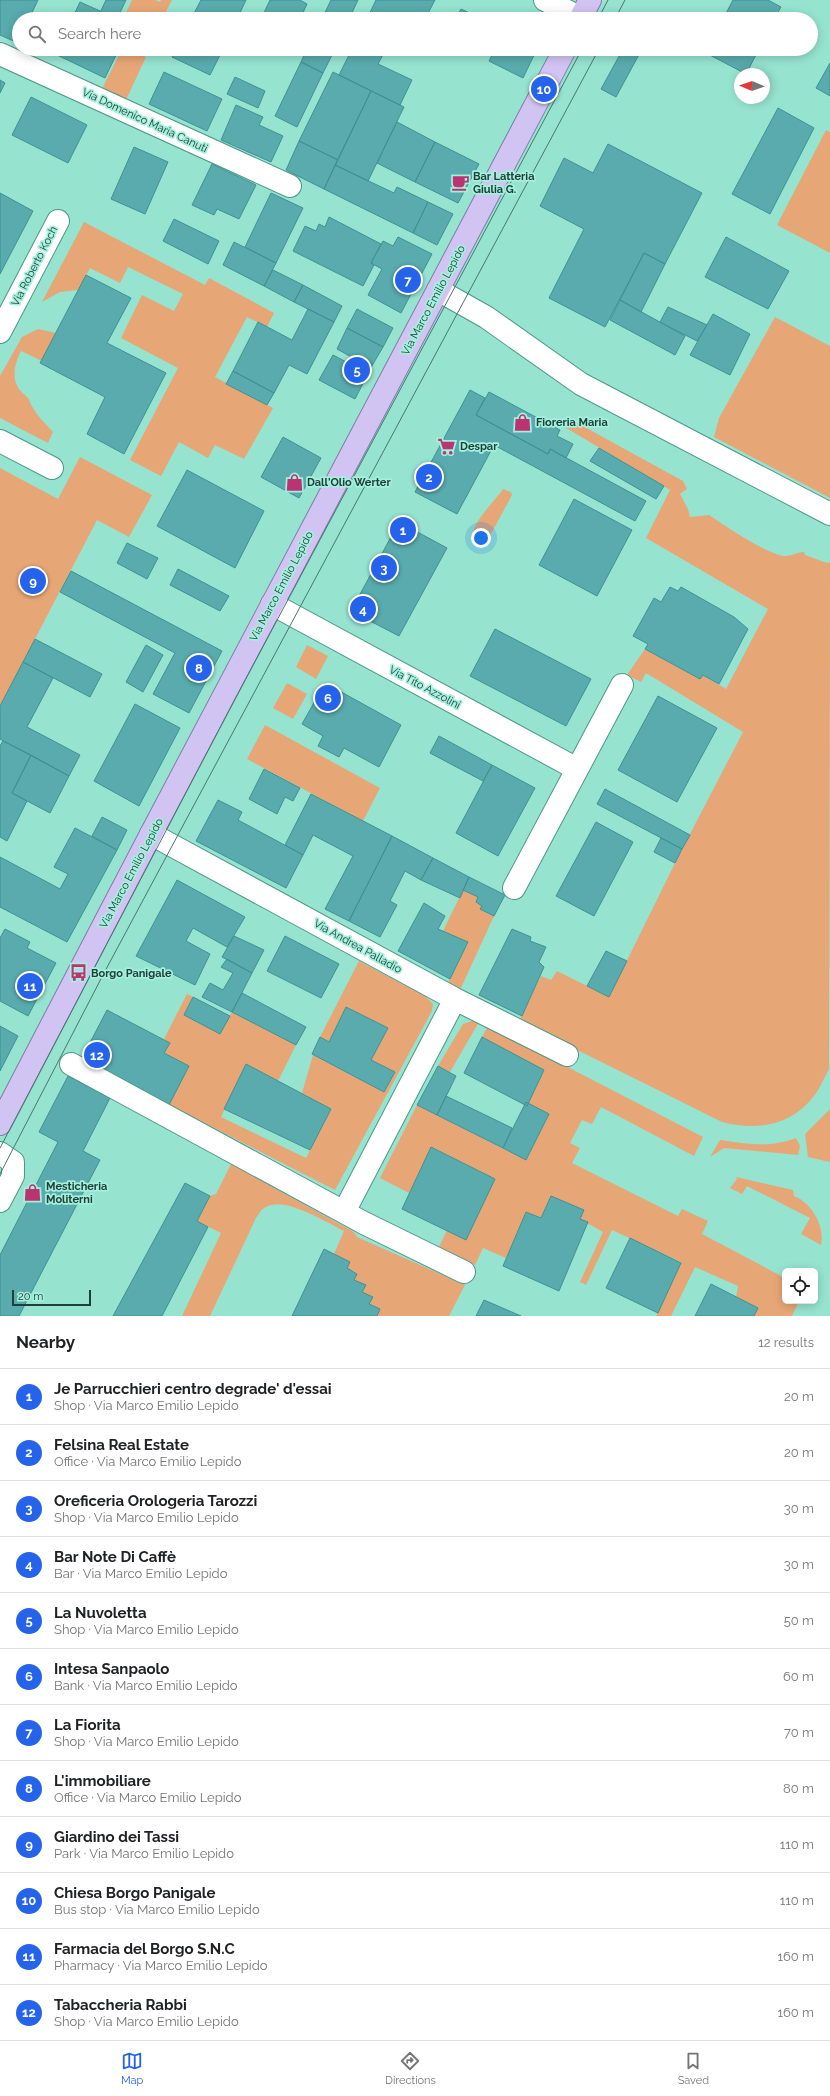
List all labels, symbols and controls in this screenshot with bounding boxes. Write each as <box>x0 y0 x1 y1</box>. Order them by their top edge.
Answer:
search box <box>12 12 818 56</box>
icon: search <box>26 23 48 45</box>
text: Search here <box>58 25 141 43</box>
north arrow <box>734 68 770 104</box>
pin: 10 <box>531 74 557 104</box>
street label: Via Domenico Maria Canuti <box>80 86 210 155</box>
place label: Bar Latteria Giulia G. <box>473 170 534 196</box>
cafe icon: Bar Latteria Giulia G. <box>450 172 470 192</box>
street label: Via Roberto Koch <box>9 224 60 308</box>
street label: Via Marco Emilio Lepido <box>399 243 468 357</box>
pin: 7 <box>395 265 421 295</box>
pin: 5 <box>344 355 370 385</box>
shop icon: Fioreria Maria <box>513 412 533 432</box>
place label: Fioreria Maria <box>536 416 608 429</box>
supermarket icon: Despar <box>437 436 457 456</box>
place label: Despar <box>460 440 498 453</box>
pin: 2 <box>416 462 442 492</box>
shop icon: Dall'Olio Werter <box>284 472 304 492</box>
place label: Dall'Olio Werter <box>307 476 391 489</box>
pin: 1 <box>390 515 416 545</box>
your location <box>471 528 491 548</box>
street label: Via Marco Emilio Lepido <box>247 529 316 643</box>
pin: 3 <box>371 553 397 583</box>
pin: 9 <box>20 566 46 596</box>
pin: 4 <box>350 594 376 624</box>
pin: 8 <box>186 653 212 683</box>
street label: Via Tito Azzolini <box>387 663 463 712</box>
pin: 6 <box>315 683 341 713</box>
street label: Via Marco Emilio Lepido <box>97 816 166 930</box>
street label: Via Andrea Palladio <box>312 917 404 976</box>
bus stop icon: Borgo Panigale <box>68 963 88 983</box>
place label: Borgo Panigale <box>91 967 172 980</box>
pin: 11 <box>17 971 43 1001</box>
pin: 12 <box>84 1040 110 1070</box>
place label: Mesticheria Moliterni <box>46 1180 107 1206</box>
shop icon: Mesticheria Moliterni <box>23 1182 43 1202</box>
map controls <box>782 1268 818 1304</box>
button: locate <box>782 1268 818 1304</box>
scale bar <box>12 1288 91 1307</box>
text: 20 m <box>18 1290 43 1303</box>
text: Nearby <box>16 1332 75 1352</box>
text: 12 results <box>758 1335 814 1350</box>
text: Je Parrucchieri centro degrade' d'essai <box>54 1380 332 1398</box>
text: 1 <box>26 1389 32 1404</box>
text: 20 m <box>784 1389 814 1404</box>
text: Shop · Via Marco Emilio Lepido <box>54 1398 239 1413</box>
text: Felsina Real Estate <box>54 1436 189 1454</box>
text: 2 <box>25 1445 33 1460</box>
text: 20 m <box>784 1445 814 1460</box>
text: Office · Via Marco Emilio Lepido <box>54 1454 241 1469</box>
text: Oreficeria Orologeria Tarozzi <box>54 1492 257 1510</box>
text: 3 <box>25 1501 33 1516</box>
text: 30 m <box>784 1501 814 1516</box>
text: Shop · Via Marco Emilio Lepido <box>54 1510 239 1525</box>
text: Bar Note Di Caffè <box>54 1548 176 1566</box>
text: 4 <box>25 1557 33 1572</box>
text: 30 m <box>784 1557 814 1572</box>
text: Bar · Via Marco Emilio Lepido <box>54 1566 227 1581</box>
text: La Nuvoletta <box>54 1604 147 1622</box>
text: 5 <box>25 1613 33 1628</box>
text: 50 m <box>784 1613 814 1628</box>
text: Shop · Via Marco Emilio Lepido <box>54 1622 239 1637</box>
text: Intesa Sanpaolo <box>54 1660 169 1678</box>
text: 6 <box>25 1669 33 1684</box>
text: 60 m <box>783 1669 814 1684</box>
text: Bank · Via Marco Emilio Lepido <box>54 1678 238 1693</box>
text: La Fiorita <box>54 1716 121 1734</box>
text: 7 <box>25 1725 33 1740</box>
text: 70 m <box>784 1725 814 1740</box>
text: Shop · Via Marco Emilio Lepido <box>54 1734 239 1749</box>
text: L'immobiliare <box>54 1772 151 1790</box>
text: 8 <box>25 1781 33 1796</box>
text: 80 m <box>783 1781 814 1796</box>
text: Office · Via Marco Emilio Lepido <box>54 1790 241 1805</box>
text: Giardino dei Tassi <box>54 1828 179 1846</box>
text: 9 <box>25 1837 33 1852</box>
text: 110 m <box>780 1837 814 1852</box>
text: Park · Via Marco Emilio Lepido <box>54 1846 234 1861</box>
text: Chiesa Borgo Panigale <box>54 1884 216 1902</box>
text: 10 <box>22 1893 36 1908</box>
text: 110 m <box>780 1893 814 1908</box>
text: Bus stop · Via Marco Emilio Lepido <box>54 1902 260 1917</box>
text: Farmacia del Borgo S.N.C <box>54 1940 235 1958</box>
text: 11 <box>23 1949 35 1964</box>
text: 160 m <box>777 1949 814 1964</box>
text: Pharmacy · Via Marco Emilio Lepido <box>54 1958 267 1973</box>
text: Tabaccheria Rabbi <box>54 1996 187 2014</box>
text: 12 <box>22 2005 36 2020</box>
text: 160 m <box>777 2005 814 2020</box>
text: Shop · Via Marco Emilio Lepido <box>54 2014 239 2029</box>
tab: Map <box>121 2050 143 2087</box>
tab: Directions <box>385 2050 436 2087</box>
tab: Saved <box>678 2050 709 2087</box>

